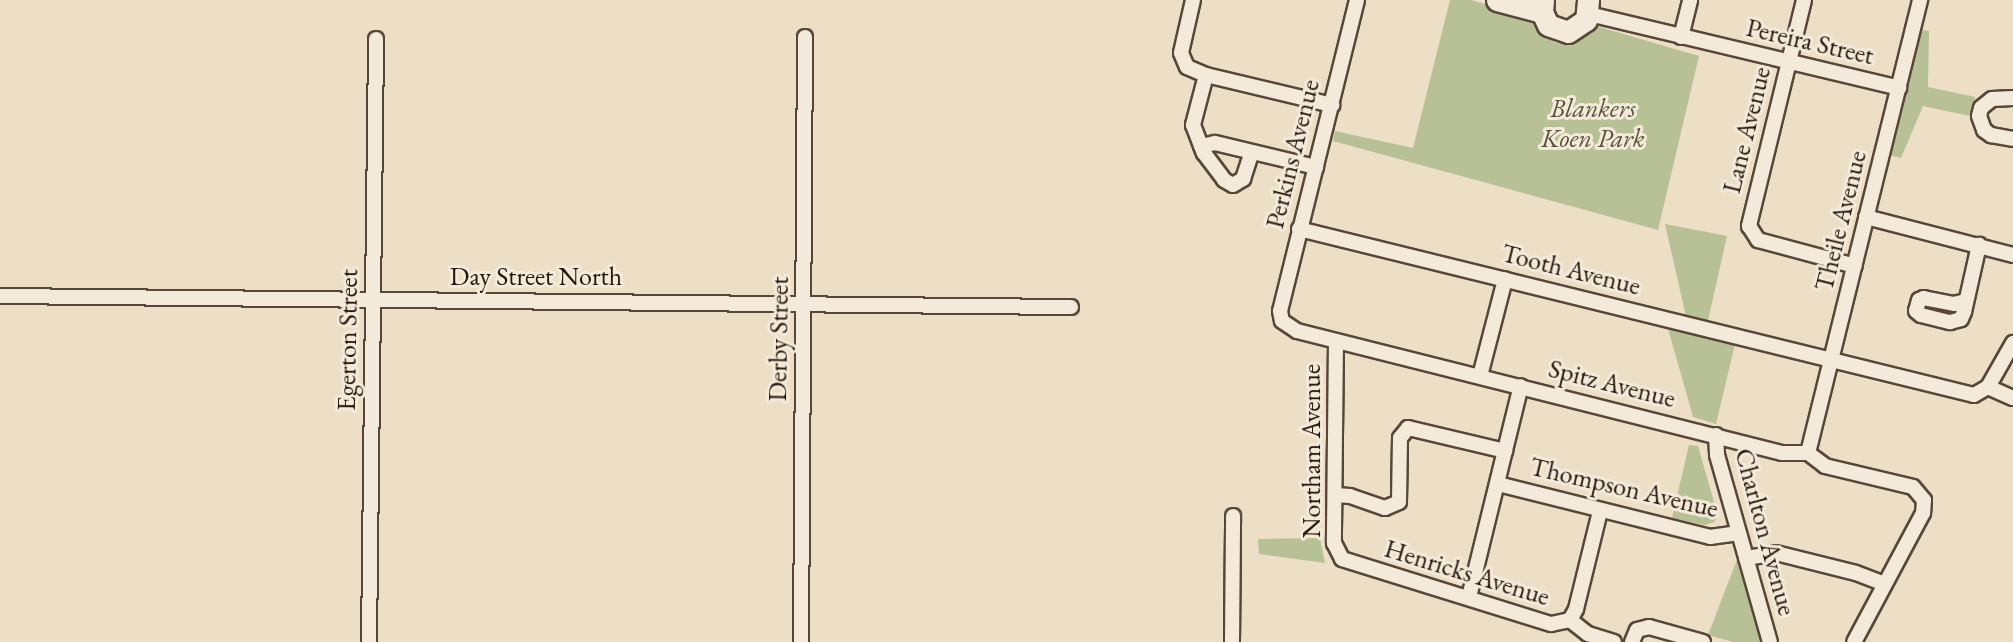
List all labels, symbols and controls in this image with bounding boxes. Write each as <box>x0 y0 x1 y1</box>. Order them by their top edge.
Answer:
street label: Pereira Street <box>1743 12 1877 72</box>
street label: Lane Avenue <box>1716 64 1778 196</box>
street label: Perkins Avenue <box>1259 76 1327 232</box>
park label: Blankers Koen Park <box>1541 93 1645 154</box>
street label: Theile Avenue <box>1809 148 1873 294</box>
street label: Tooth Avenue <box>1498 238 1644 302</box>
street label: Day Street North <box>450 261 622 293</box>
street label: Egerton Street <box>331 269 365 411</box>
street label: Derby Street <box>762 276 796 402</box>
street label: Spitz Avenue <box>1545 353 1679 415</box>
street label: Northam Avenue <box>1296 364 1328 538</box>
street label: Charlton Avenue <box>1728 445 1802 619</box>
street label: Thompson Avenue <box>1527 451 1721 525</box>
street label: Henricks Avenue <box>1381 533 1553 613</box>

